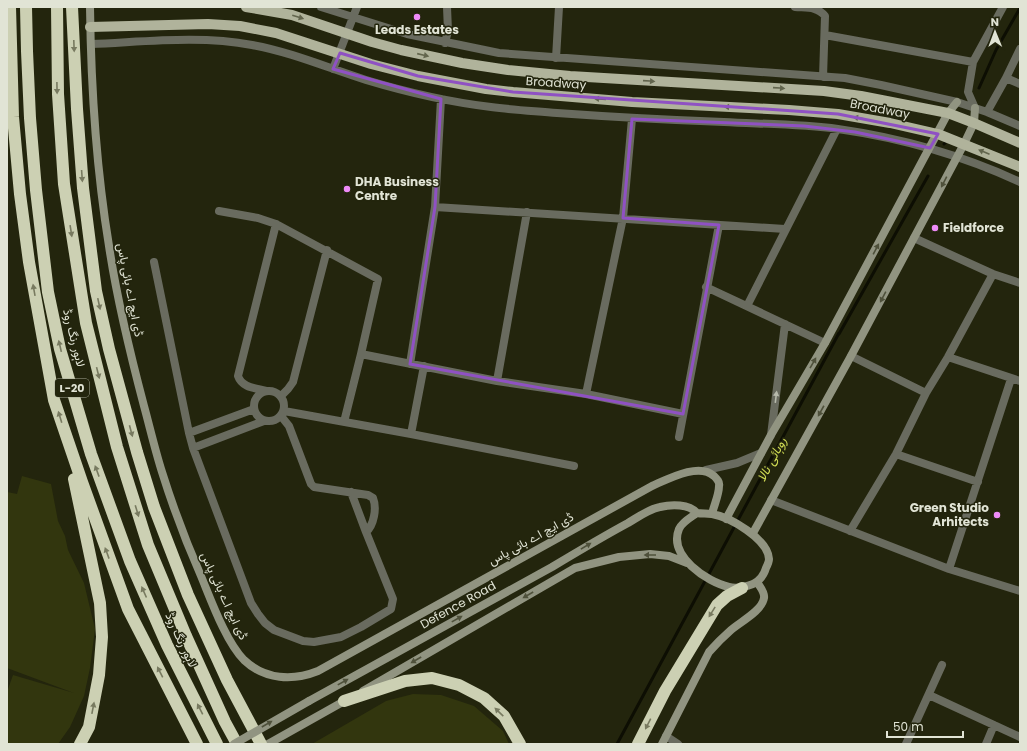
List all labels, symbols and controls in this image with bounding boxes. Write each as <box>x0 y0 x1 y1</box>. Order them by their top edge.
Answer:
marker: Leads Estates <box>412 12 422 22</box>
north arrow <box>975 12 1015 52</box>
one-way arrow <box>293 14 305 20</box>
text: N <box>991 14 999 30</box>
place label: Leads Estates <box>375 21 459 38</box>
one-way arrow <box>71 40 77 53</box>
one-way arrow <box>416 52 429 58</box>
street label: Broadway <box>525 72 587 93</box>
one-way arrow <box>643 77 655 84</box>
one-way arrow <box>54 82 61 94</box>
one-way arrow <box>773 85 785 92</box>
street label: Broadway <box>849 94 912 123</box>
one-way arrow <box>594 96 606 103</box>
one-way arrow <box>724 103 736 110</box>
one-way arrow <box>853 115 865 121</box>
one-way arrow <box>978 149 990 156</box>
one-way arrow <box>78 170 85 182</box>
place label: DHA Business Centre <box>355 173 439 204</box>
one-way arrow <box>941 176 947 187</box>
marker: DHA Business Centre <box>342 184 352 194</box>
place label: Fieldforce <box>943 219 1005 236</box>
marker: Fieldforce <box>930 223 940 233</box>
one-way arrow <box>69 225 75 237</box>
street label: ڈی ایچ اے بائی پاس <box>112 242 148 339</box>
one-way arrow <box>872 243 879 254</box>
one-way arrow <box>31 284 37 296</box>
one-way arrow <box>880 291 886 302</box>
one-way arrow <box>97 298 103 311</box>
street label: لاہور رنگ روڈ <box>59 307 90 369</box>
one-way arrow <box>56 340 62 352</box>
one-way arrow <box>810 357 817 369</box>
one-way arrow <box>96 366 102 379</box>
road number: L-20 <box>55 379 89 397</box>
one-way arrow <box>772 391 779 403</box>
one-way arrow <box>817 405 824 416</box>
one-way arrow <box>57 411 63 423</box>
one-way arrow <box>128 425 134 437</box>
water label: روہائی نالا <box>752 433 791 485</box>
one-way arrow <box>94 464 100 476</box>
place label: Green Studio Arhitects <box>910 499 989 530</box>
one-way arrow <box>134 505 140 517</box>
street label: ڈی ایچ اے بائی پاس <box>485 508 577 570</box>
marker: Green Studio Arhitects <box>992 510 1002 520</box>
one-way arrow <box>581 543 592 550</box>
one-way arrow <box>104 547 110 559</box>
street label: ڈی ایچ اے بائی پاس <box>196 549 252 643</box>
one-way arrow <box>643 552 656 558</box>
street label: Defence Road <box>417 577 499 632</box>
one-way arrow <box>140 586 147 598</box>
one-way arrow <box>522 591 534 598</box>
one-way arrow <box>709 606 716 617</box>
street label: لاہور رنگ روڈ <box>161 609 202 670</box>
one-way arrow <box>451 616 462 622</box>
one-way arrow <box>410 657 422 664</box>
one-way arrow <box>157 666 163 678</box>
one-way arrow <box>337 678 349 685</box>
one-way arrow <box>90 701 96 714</box>
one-way arrow <box>196 703 203 715</box>
one-way arrow <box>494 707 504 716</box>
scale bar <box>887 713 963 739</box>
one-way arrow <box>644 718 651 730</box>
text: 50 m <box>893 718 924 735</box>
one-way arrow <box>262 721 273 728</box>

